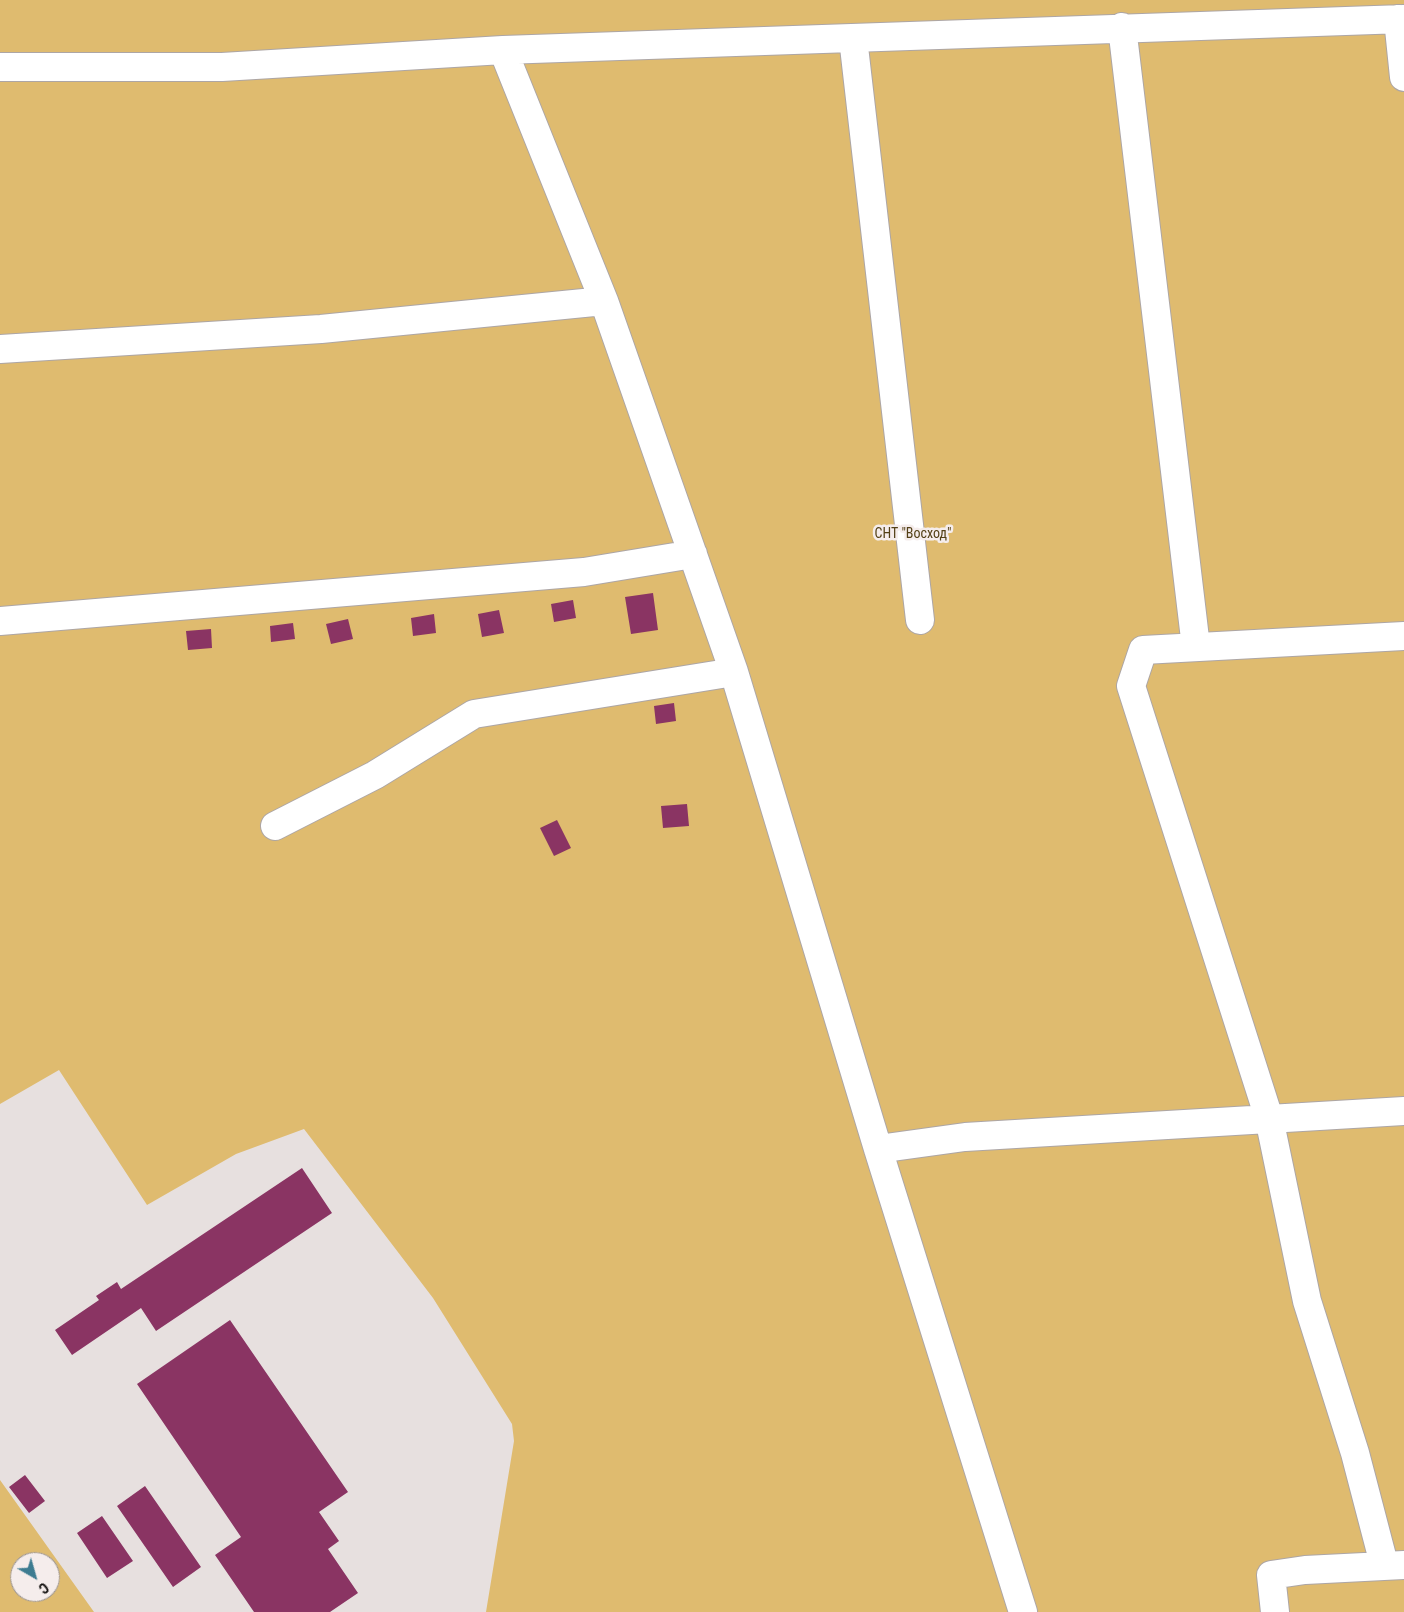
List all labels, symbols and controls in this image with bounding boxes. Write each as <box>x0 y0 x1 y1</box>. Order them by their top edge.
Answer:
park label: СНТ "Восход" <box>874 526 952 542</box>
north arrow <box>10 1552 60 1602</box>
text: С <box>36 1579 52 1597</box>

